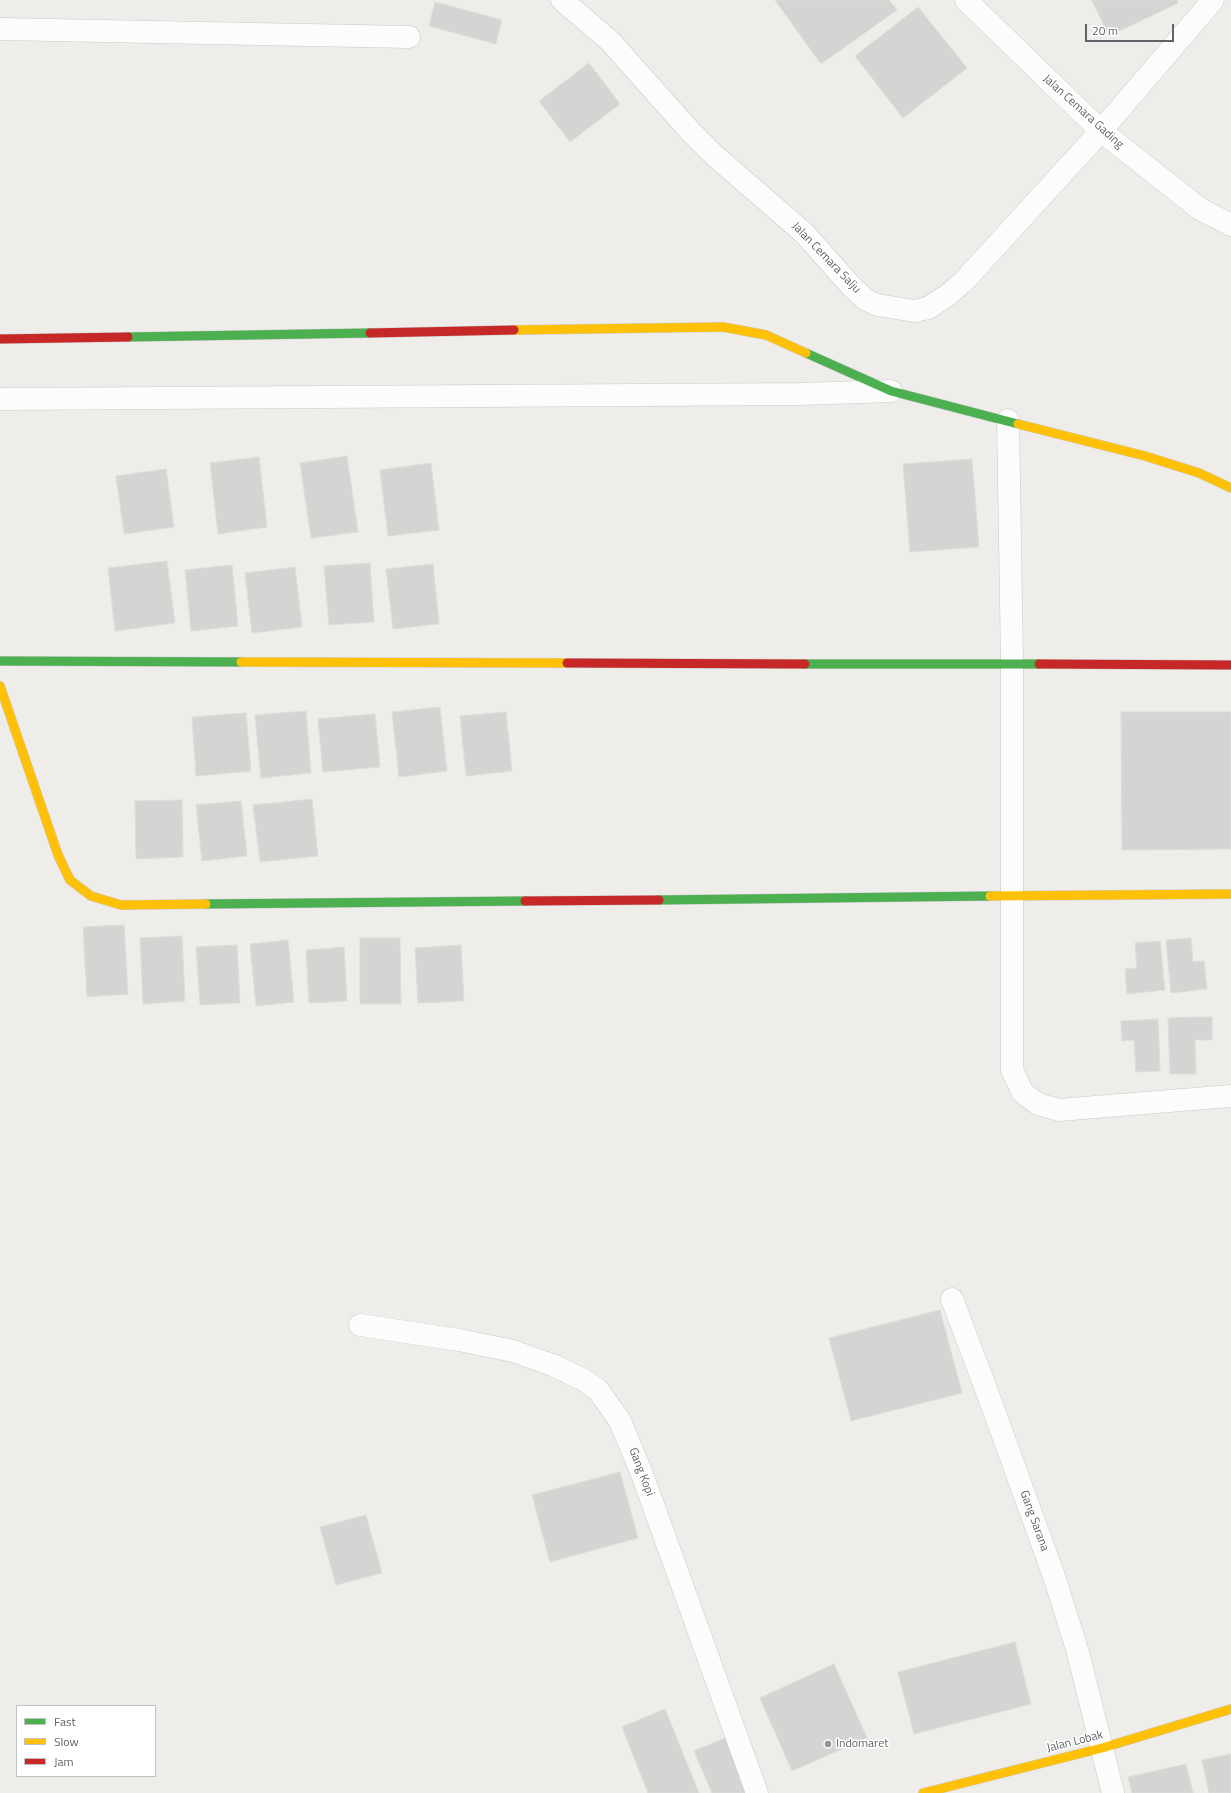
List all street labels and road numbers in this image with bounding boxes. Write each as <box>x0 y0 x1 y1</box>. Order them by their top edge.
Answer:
street label: Jalan Cemara Gading <box>1040 72 1126 152</box>
street label: Jalan Cemara Salju <box>789 220 863 296</box>
street label: Gang Kopi <box>625 1446 657 1498</box>
street label: Gang Sarana <box>1016 1489 1052 1553</box>
street label: Jalan Lobak <box>1045 1728 1105 1756</box>

